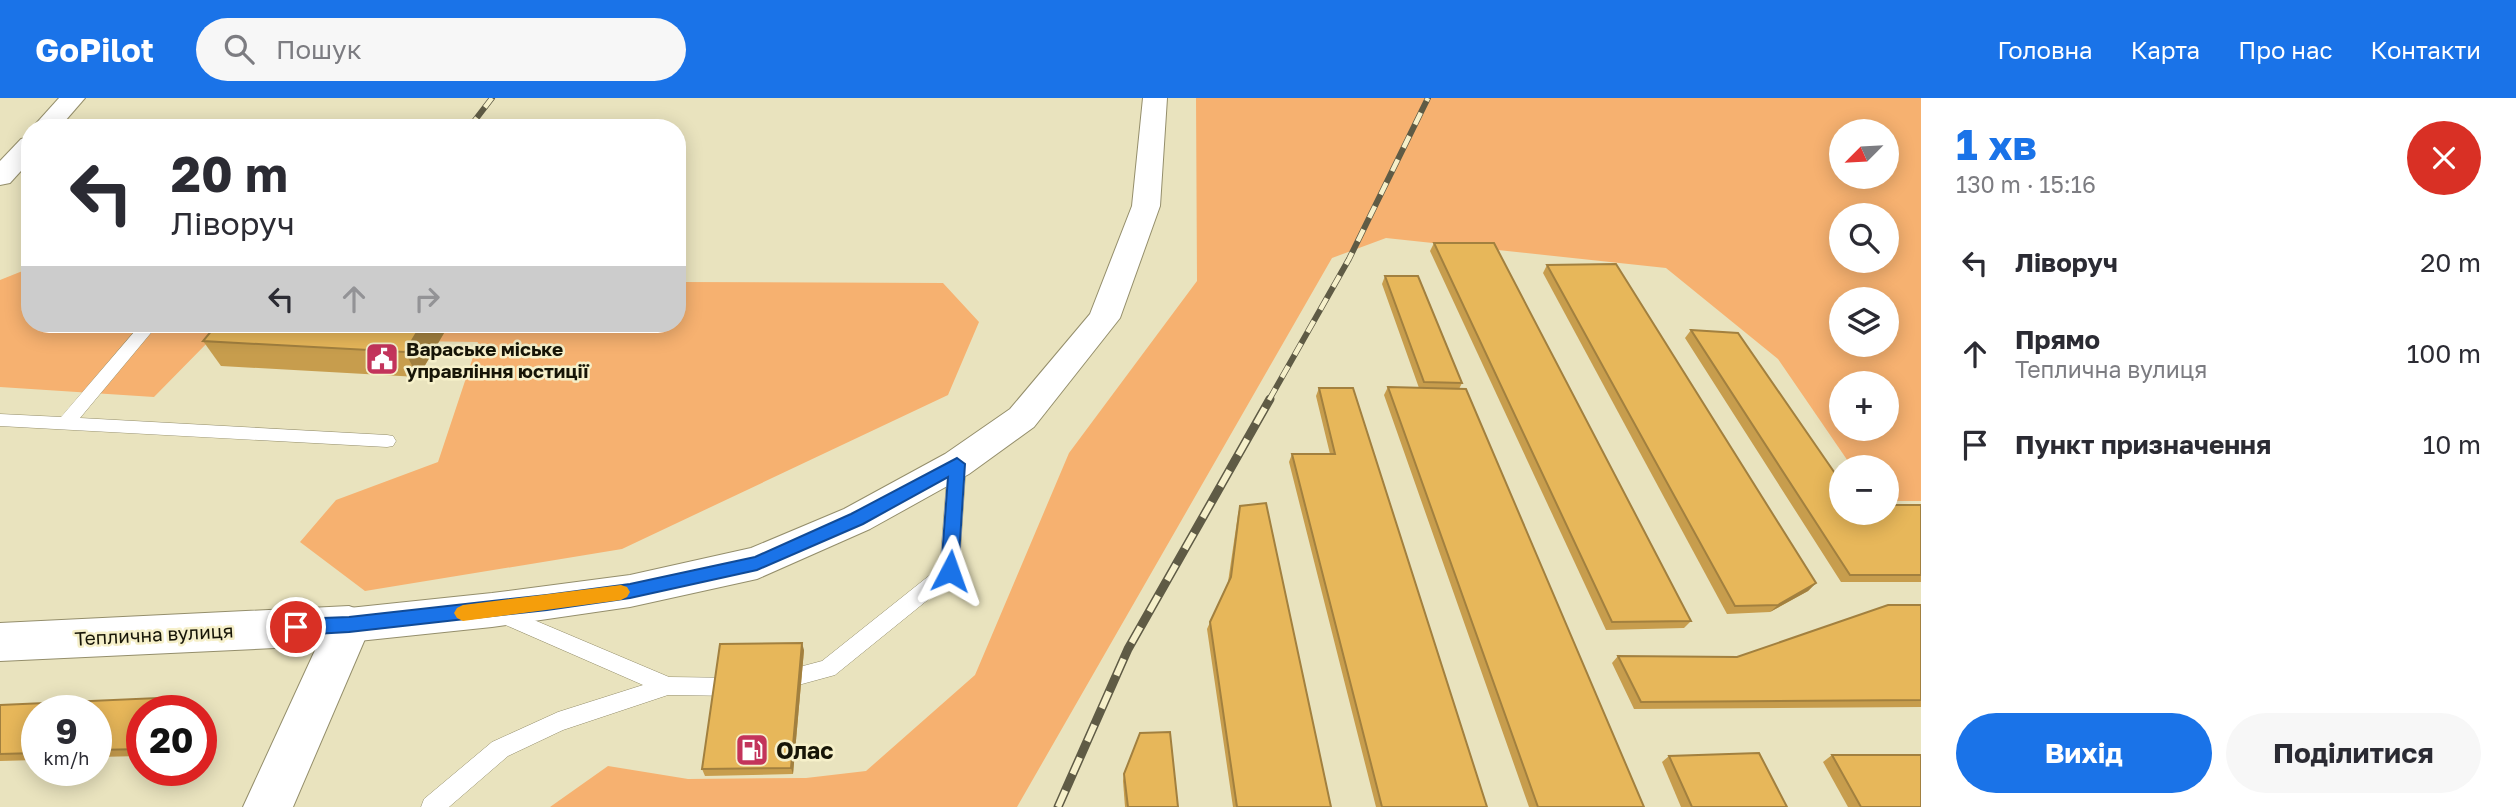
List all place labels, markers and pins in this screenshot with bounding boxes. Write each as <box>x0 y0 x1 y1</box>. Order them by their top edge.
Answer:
place label: Вараське міське управління юстиції <box>406 337 590 382</box>
public building icon: Вараське міське управління юстиції <box>363 340 401 378</box>
pin <box>266 597 326 657</box>
fuel station icon: Олас <box>733 731 771 769</box>
place label: Олас <box>776 736 833 764</box>

